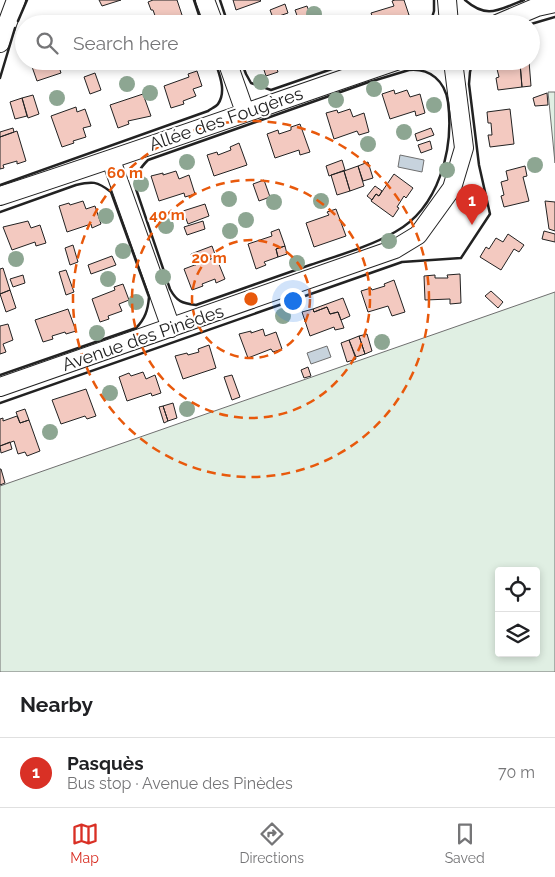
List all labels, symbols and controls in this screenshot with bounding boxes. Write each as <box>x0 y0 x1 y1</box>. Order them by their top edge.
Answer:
search box <box>15 15 540 70</box>
icon: search <box>33 29 61 57</box>
text: Search here <box>73 32 179 54</box>
street label: Allée des Fougères <box>146 82 306 155</box>
text: 60 m <box>107 164 143 182</box>
pin: 1 <box>456 184 488 225</box>
text: 40 m <box>149 206 185 224</box>
text: 20 m <box>191 249 227 267</box>
your location <box>280 288 306 314</box>
centre of rings <box>242 290 260 308</box>
street label: Avenue des Pinèdes <box>59 300 227 375</box>
map controls <box>495 567 540 657</box>
button: locate <box>495 567 540 612</box>
button: layers <box>495 612 540 657</box>
text: Nearby <box>20 692 93 717</box>
text: Pasquès <box>67 752 144 774</box>
text: 1 <box>32 763 40 782</box>
text: 70 m <box>498 763 535 782</box>
text: Bus stop · Avenue des Pinèdes <box>67 774 293 793</box>
tab: Map <box>70 820 99 866</box>
tab: Directions <box>239 820 304 866</box>
tab: Saved <box>445 820 485 866</box>

